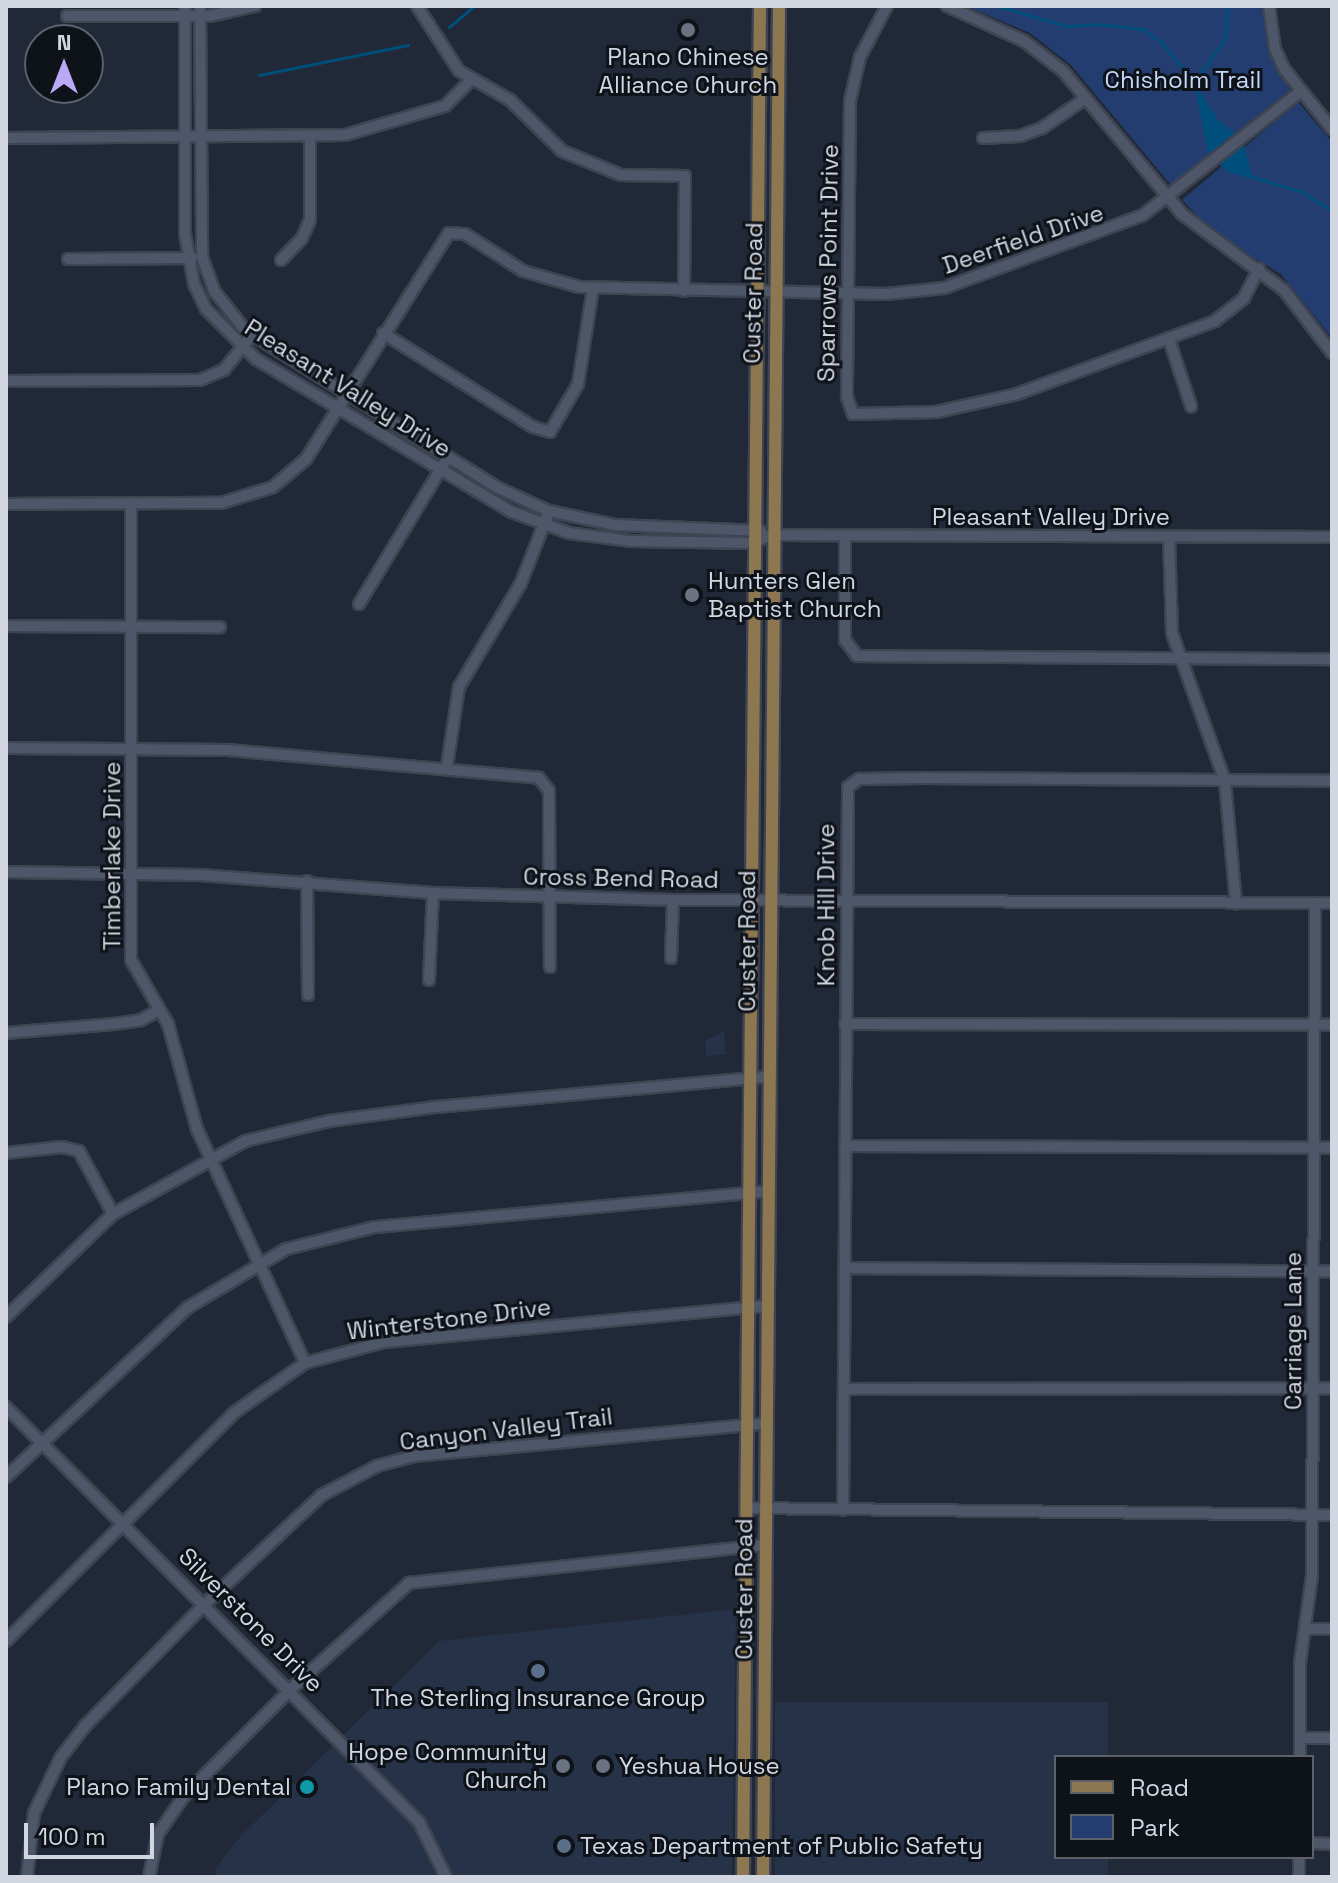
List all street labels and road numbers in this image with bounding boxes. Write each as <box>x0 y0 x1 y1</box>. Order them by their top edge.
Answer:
street label: Sparrows Point Drive <box>812 144 844 382</box>
street label: Deerfield Drive <box>939 198 1107 280</box>
street label: Custer Road <box>737 222 769 364</box>
street label: Pleasant Valley Drive <box>239 313 457 463</box>
street label: Pleasant Valley Drive <box>932 503 1170 531</box>
street label: Timberlake Drive <box>98 762 126 950</box>
street label: Knob Hill Drive <box>812 824 840 986</box>
street label: Cross Bend Road <box>523 862 719 894</box>
street label: Custer Road <box>733 870 761 1012</box>
street label: Carriage Lane <box>1279 1252 1307 1410</box>
street label: Winterstone Drive <box>345 1292 553 1346</box>
street label: Canyon Valley Trail <box>397 1402 615 1456</box>
street label: Custer Road <box>730 1518 758 1660</box>
street label: Silverstone Drive <box>173 1542 329 1698</box>

